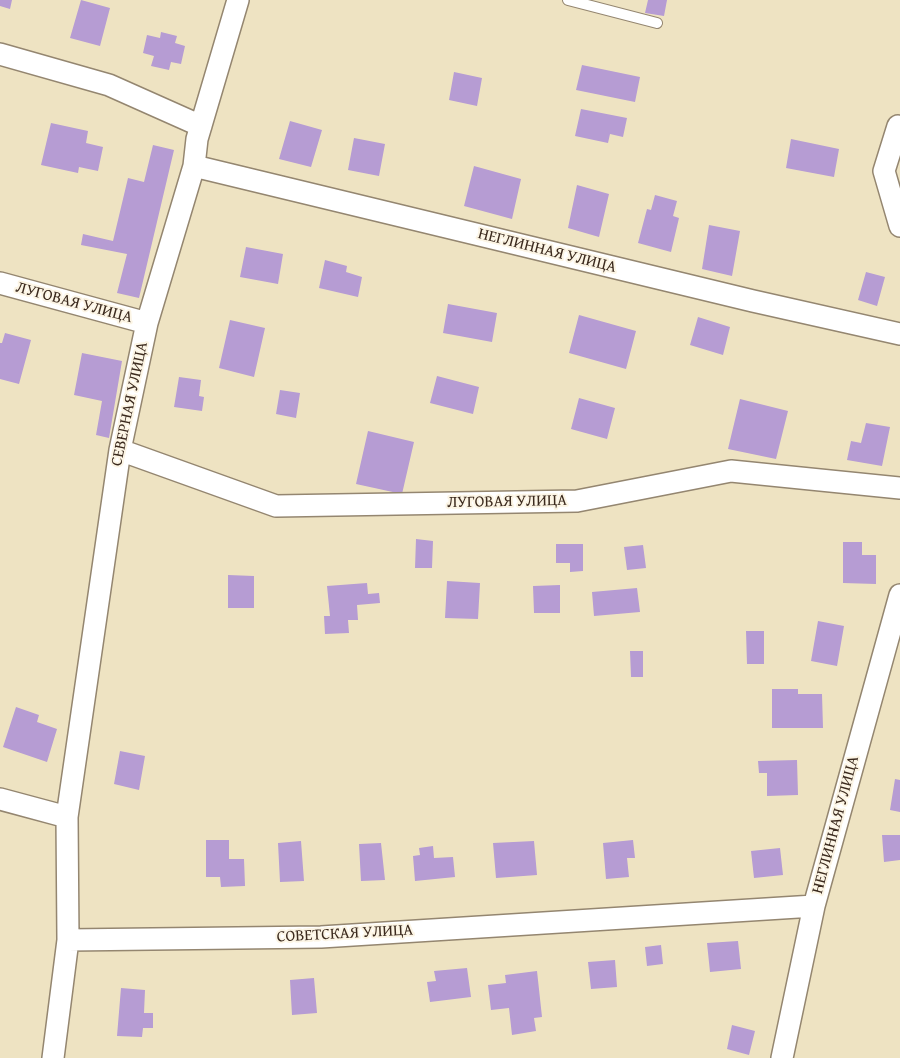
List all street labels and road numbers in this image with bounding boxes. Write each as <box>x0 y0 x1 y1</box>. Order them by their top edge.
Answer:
street label: НЕГЛИННАЯ УЛИЦА <box>476 225 618 277</box>
street label: ЛУГОВАЯ УЛИЦА <box>14 278 134 328</box>
street label: СЕВЕРНАЯ УЛИЦА <box>107 340 153 468</box>
street label: ЛУГОВАЯ УЛИЦА <box>447 491 567 513</box>
street label: НЕГЛИННАЯ УЛИЦА <box>808 754 864 896</box>
street label: СОВЕТСКАЯ УЛИЦА <box>276 921 414 947</box>

